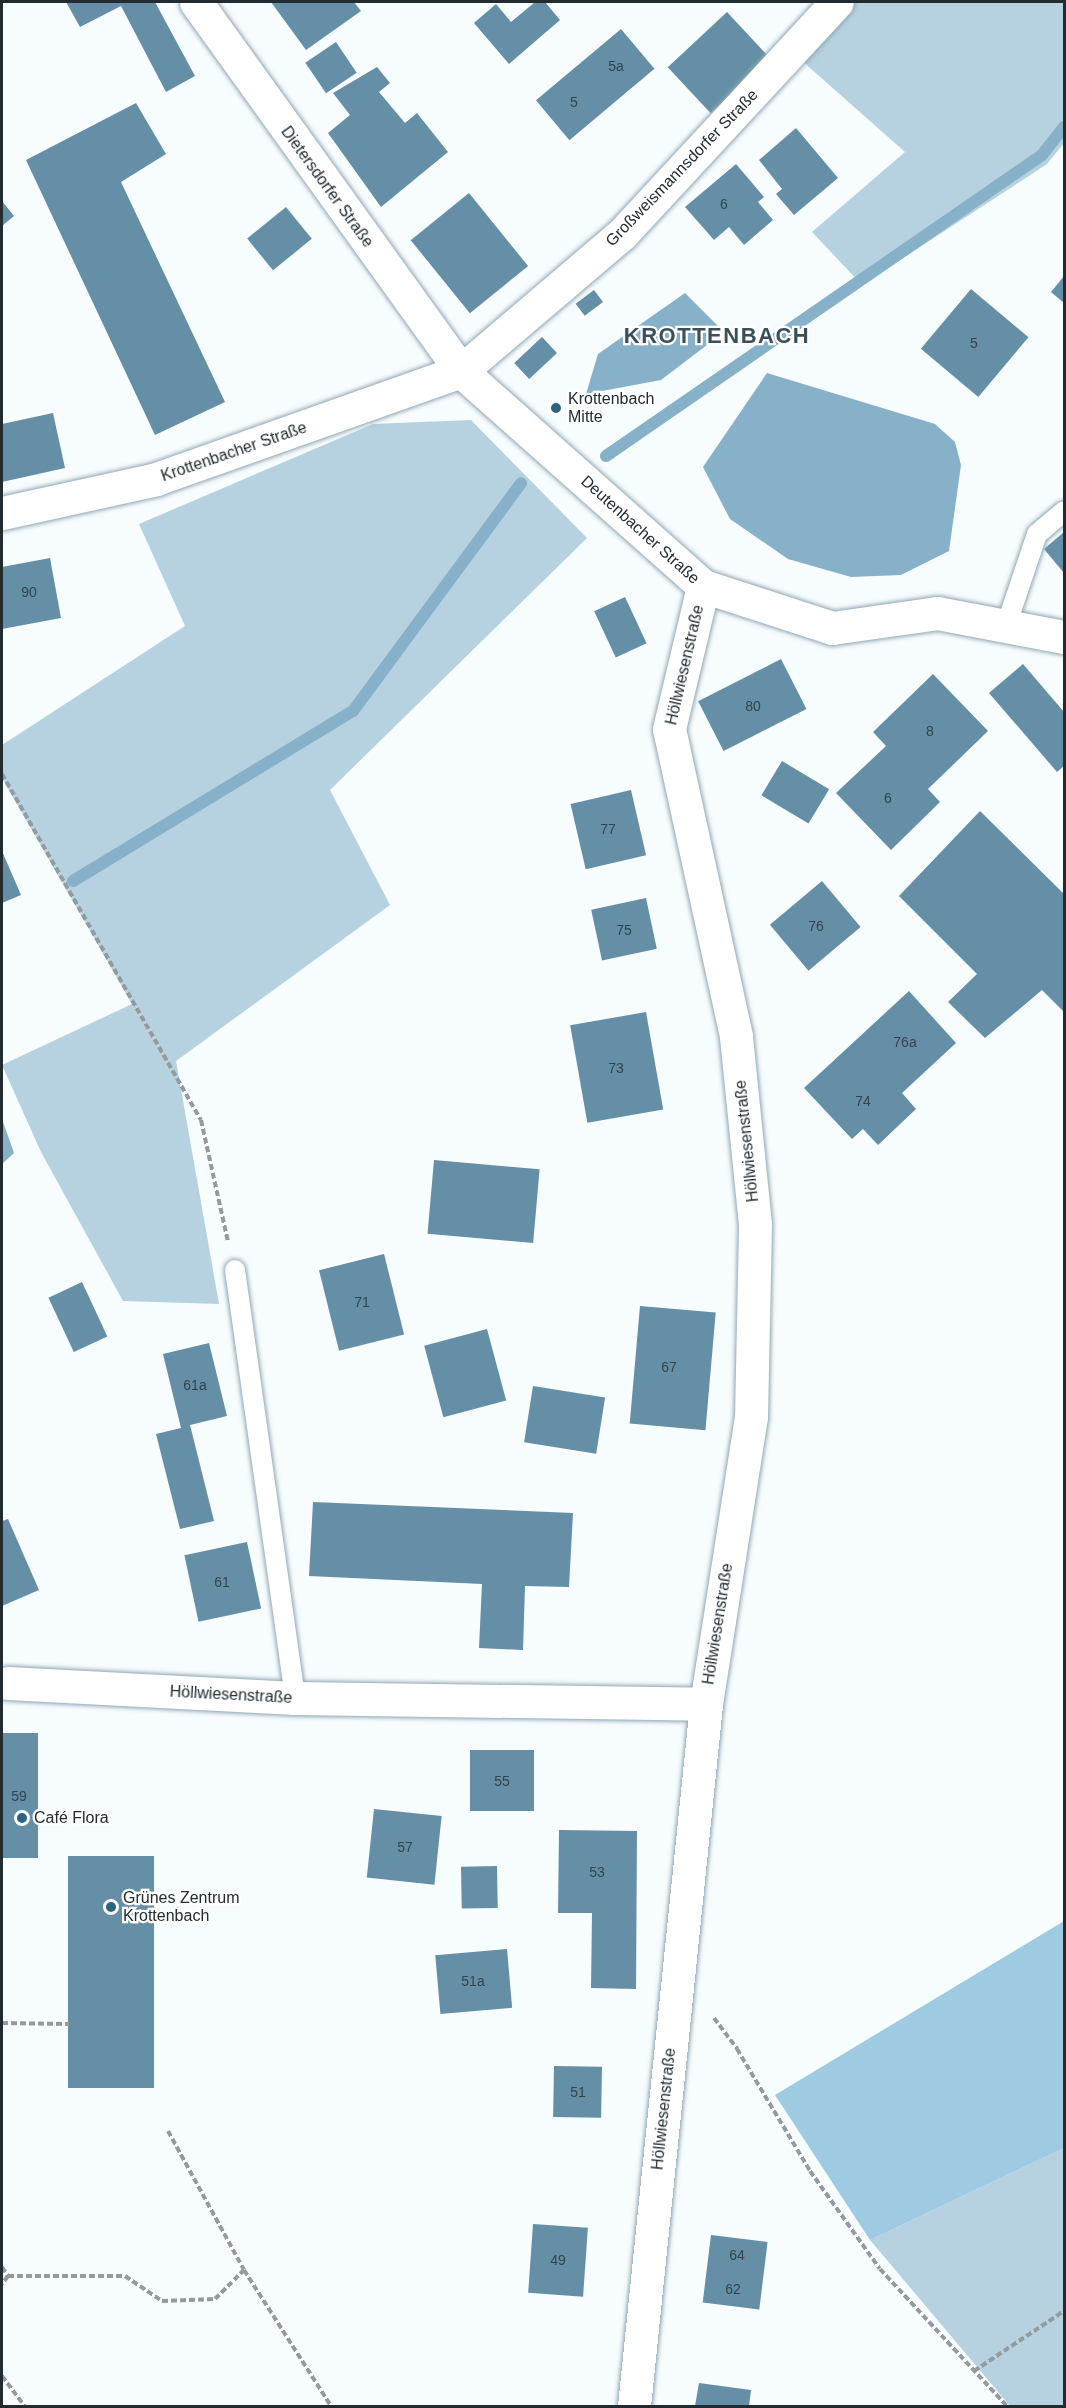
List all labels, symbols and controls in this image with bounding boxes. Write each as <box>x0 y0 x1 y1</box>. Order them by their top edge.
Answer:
house number: 5a <box>608 58 624 74</box>
street label: Großweismannsdorfer Straße <box>602 86 762 250</box>
house number: 5 <box>570 94 578 110</box>
street label: Dietersdorfer Straße <box>277 123 377 251</box>
house number: 6 <box>720 196 728 212</box>
district label: KROTTENBACH <box>624 323 810 349</box>
house number: 5 <box>970 335 978 351</box>
place label: Krottenbach Mitte <box>568 389 654 427</box>
marker: Krottenbach Mitte <box>549 401 563 415</box>
street label: Krottenbacher Straße <box>159 418 309 486</box>
street label: Deutenbacher Straße <box>577 472 703 588</box>
house number: 90 <box>21 584 37 600</box>
street label: Höllwiesenstraße <box>662 603 708 727</box>
house number: 80 <box>745 698 761 714</box>
house number: 8 <box>926 723 934 739</box>
house number: 6 <box>884 790 892 806</box>
house number: 77 <box>600 821 616 837</box>
house number: 76 <box>808 918 824 934</box>
house number: 75 <box>616 922 632 938</box>
house number: 76a <box>893 1034 917 1050</box>
house number: 73 <box>608 1060 624 1076</box>
street label: Höllwiesenstraße <box>731 1079 763 1203</box>
house number: 74 <box>855 1093 871 1109</box>
house number: 71 <box>354 1294 370 1310</box>
house number: 67 <box>661 1359 677 1375</box>
house number: 61a <box>183 1377 207 1393</box>
street label: Höllwiesenstraße <box>699 1562 737 1686</box>
house number: 61 <box>214 1574 230 1590</box>
street label: Höllwiesenstraße <box>169 1682 293 1708</box>
house number: 55 <box>494 1773 510 1789</box>
house number: 59 <box>11 1788 27 1804</box>
place label: Café Flora <box>34 1808 109 1828</box>
marker: Café Flora <box>15 1811 29 1825</box>
house number: 57 <box>397 1839 413 1855</box>
house number: 53 <box>589 1864 605 1880</box>
place label: Grünes Zentrum Krottenbach <box>123 1888 239 1926</box>
marker: Grünes Zentrum Krottenbach <box>104 1900 118 1914</box>
house number: 51a <box>461 1973 485 1989</box>
street label: Höllwiesenstraße <box>648 2047 680 2171</box>
house number: 51 <box>570 2084 586 2100</box>
house number: 64 <box>729 2247 745 2263</box>
house number: 49 <box>550 2252 566 2268</box>
house number: 62 <box>725 2281 741 2297</box>

